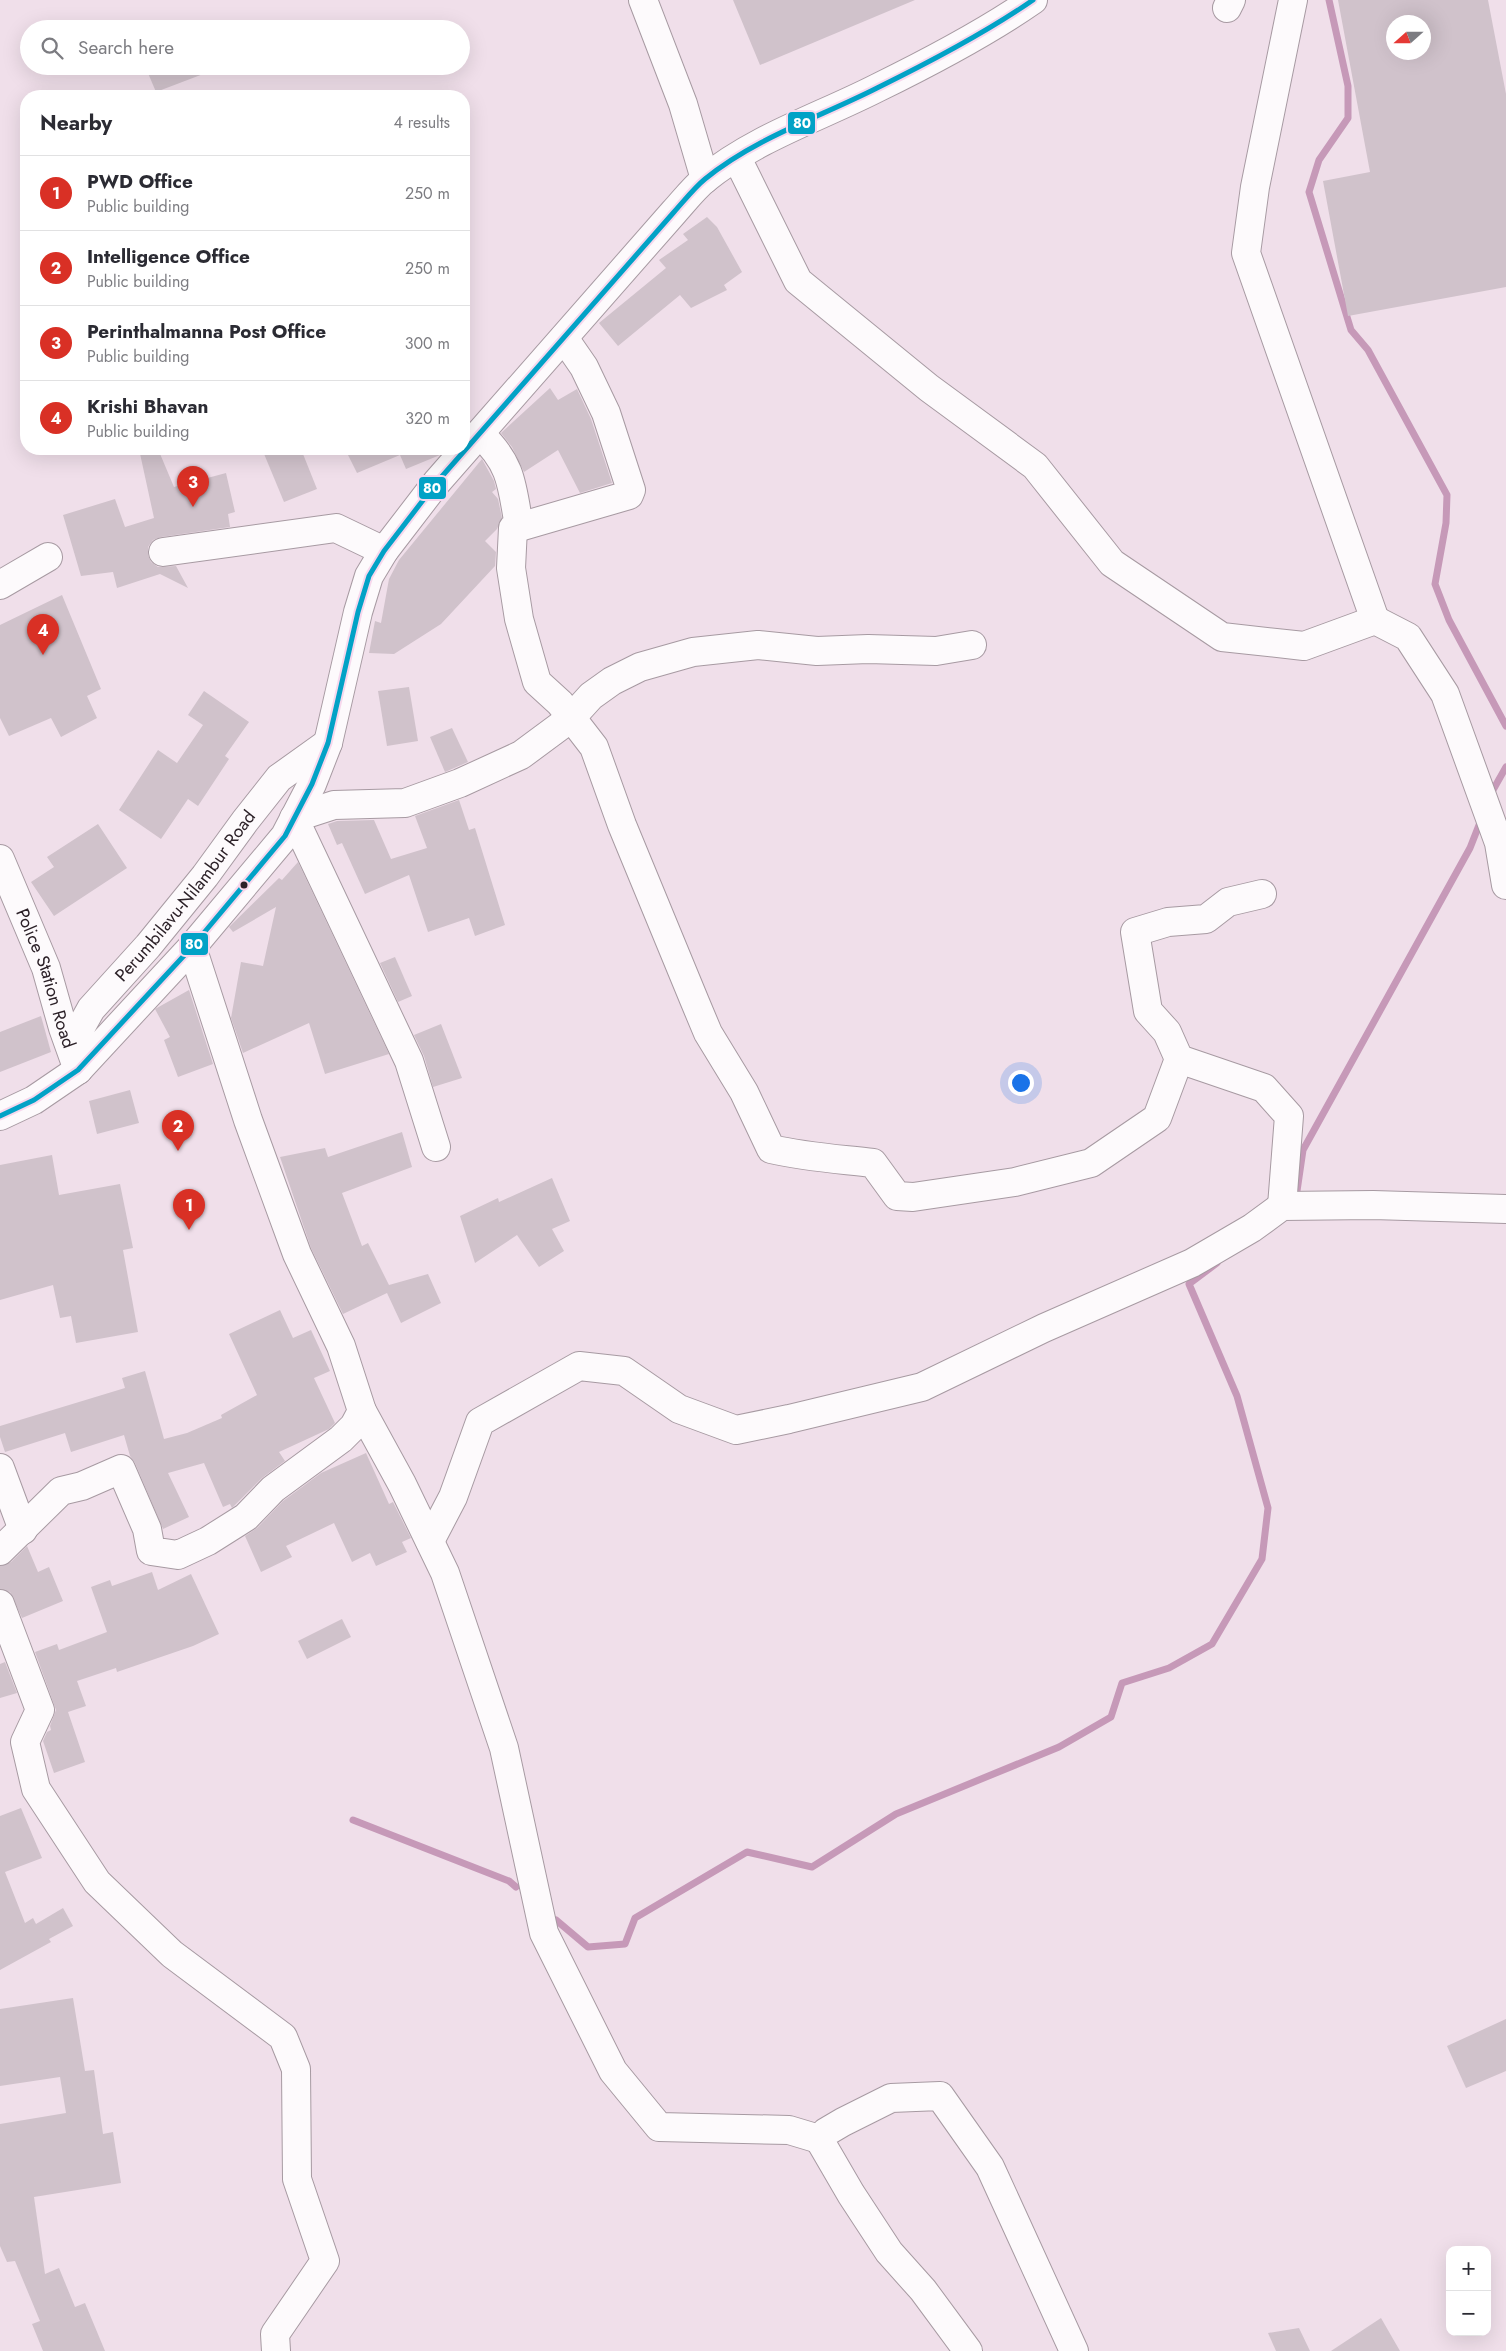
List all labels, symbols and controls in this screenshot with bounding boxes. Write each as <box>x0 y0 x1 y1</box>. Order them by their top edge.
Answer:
north arrow <box>1386 15 1431 60</box>
search box <box>20 20 470 75</box>
icon: search <box>38 34 66 62</box>
text: Search here <box>78 34 174 61</box>
text: Nearby <box>40 108 112 138</box>
text: 4 results <box>394 111 450 134</box>
line badge: 80 <box>787 111 816 135</box>
text: 80 <box>793 113 811 133</box>
text: PWD Office <box>87 168 193 195</box>
text: 1 <box>52 182 60 205</box>
text: 250 m <box>405 182 450 205</box>
text: Public building <box>87 195 189 218</box>
text: Intelligence Office <box>87 243 250 270</box>
text: 2 <box>51 257 61 280</box>
text: 250 m <box>405 257 450 280</box>
text: Public building <box>87 270 189 293</box>
text: Perinthalmanna Post Office <box>87 318 326 345</box>
text: 3 <box>51 332 61 355</box>
text: 300 m <box>405 332 450 355</box>
text: Public building <box>87 345 189 368</box>
text: Krishi Bhavan <box>87 393 209 420</box>
text: 4 <box>50 407 62 430</box>
text: 320 m <box>405 407 450 430</box>
text: Public building <box>87 420 189 443</box>
pin: 3 <box>177 466 209 507</box>
line badge: 80 <box>418 476 447 500</box>
text: 80 <box>423 478 441 498</box>
pin: 4 <box>27 614 59 655</box>
street label: Perumbilavu-Nilambur Road <box>109 805 262 987</box>
unlabelled marker <box>239 880 249 890</box>
street label: Police Station Road <box>9 904 82 1052</box>
line badge: 80 <box>180 932 209 956</box>
text: 80 <box>185 934 203 954</box>
your location <box>1008 1070 1034 1096</box>
pin: 2 <box>162 1110 194 1151</box>
pin: 1 <box>173 1189 205 1230</box>
map controls <box>1446 2246 1491 2336</box>
button: + <box>1446 2246 1491 2291</box>
button: − <box>1446 2291 1491 2336</box>

